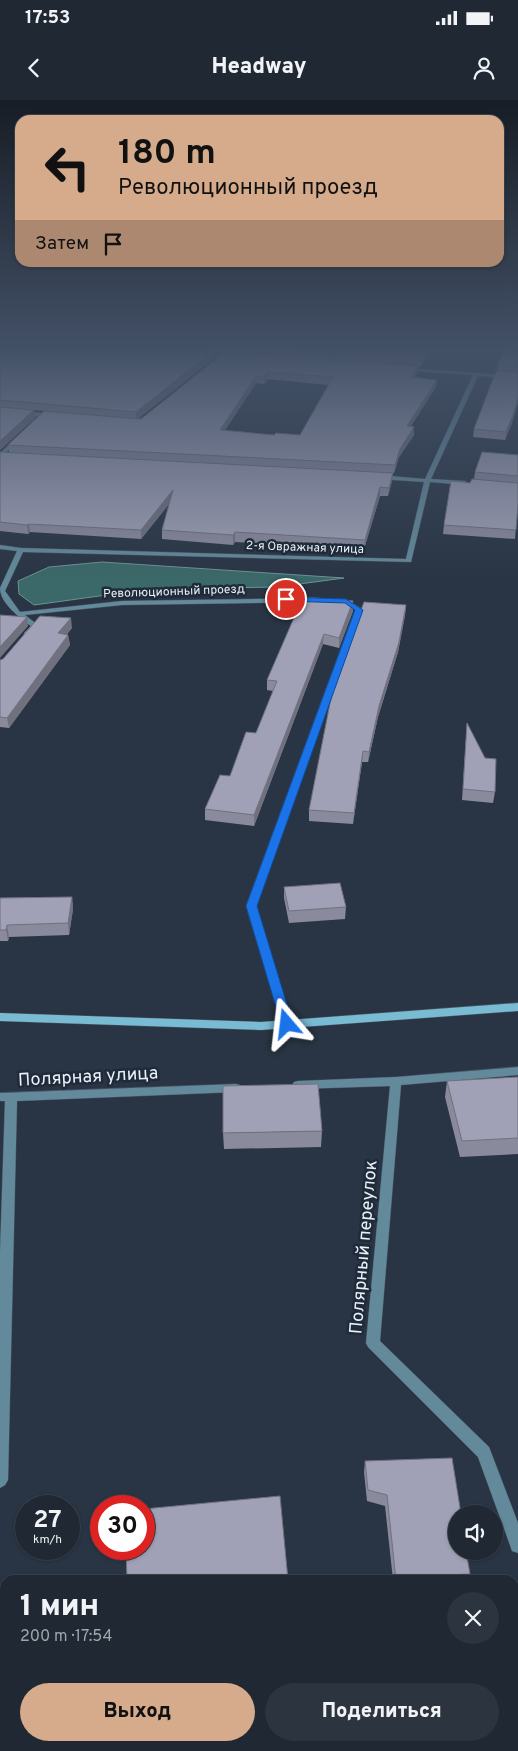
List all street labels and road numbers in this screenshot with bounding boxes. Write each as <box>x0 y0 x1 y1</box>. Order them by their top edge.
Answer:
street label: 2-я Овражная улица <box>246 538 364 558</box>
street label: Революционный проезд <box>103 582 245 602</box>
street label: Полярная улица <box>17 1062 159 1093</box>
street label: Полярный переулок <box>345 1159 384 1335</box>

